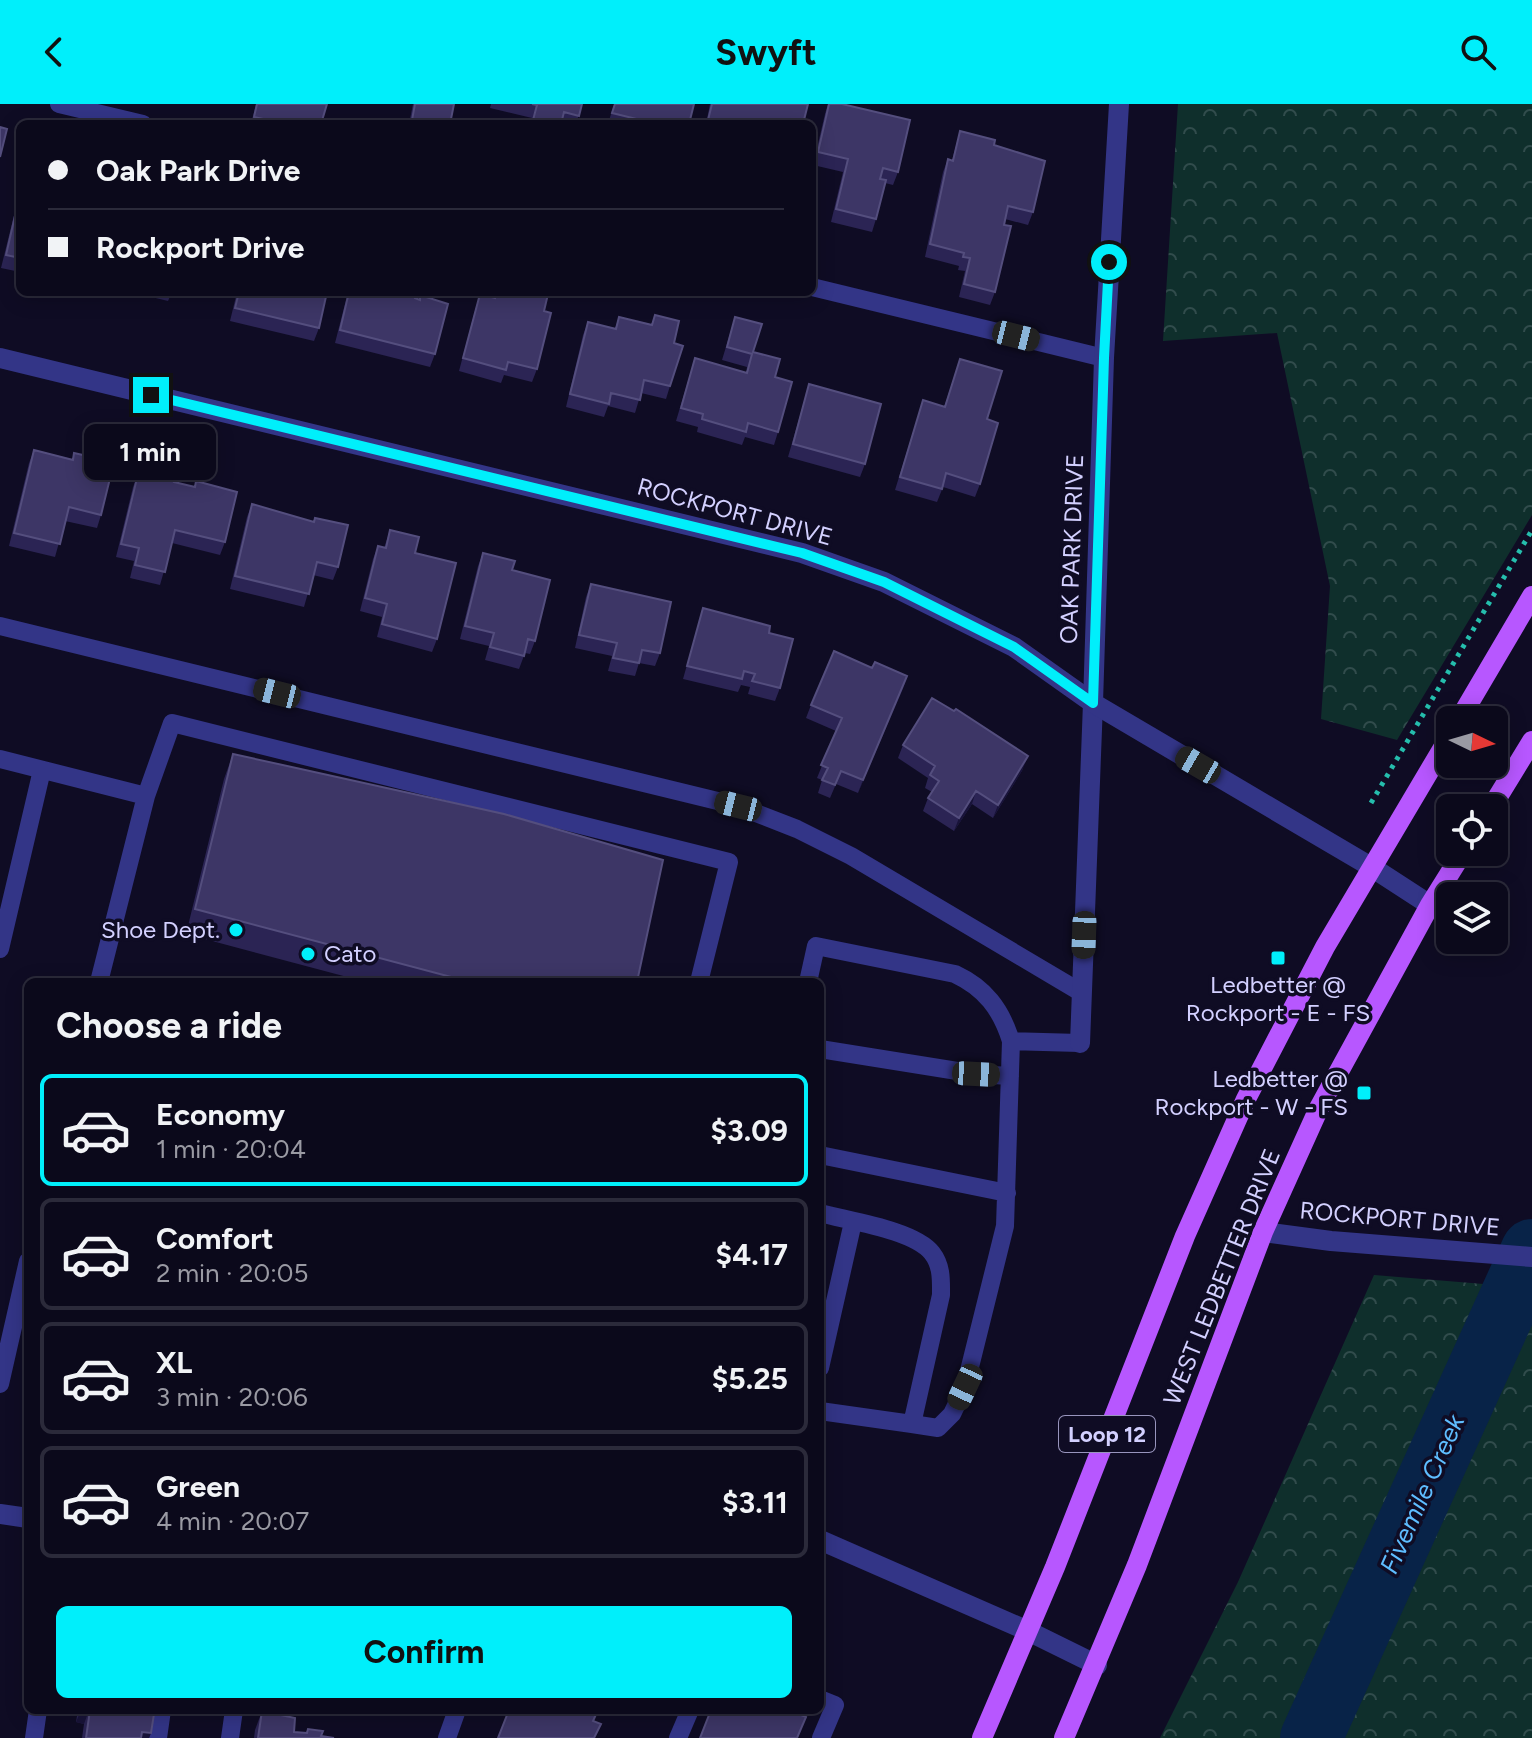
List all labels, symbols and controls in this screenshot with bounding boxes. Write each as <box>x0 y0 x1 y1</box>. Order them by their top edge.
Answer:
icon: back <box>32 30 76 74</box>
icon: search <box>1456 30 1500 74</box>
text: Swyft <box>715 31 817 74</box>
text: Oak Park Drive <box>96 152 300 189</box>
text: Rockport Drive <box>96 229 304 266</box>
route start <box>1091 244 1127 280</box>
car <box>990 319 1042 353</box>
route end <box>133 377 169 413</box>
callout: 1 min <box>85 423 217 479</box>
text: 1 min <box>119 436 181 468</box>
street label: OAK PARK DRIVE <box>1054 454 1089 644</box>
street label: ROCKPORT DRIVE <box>634 471 836 552</box>
car <box>251 676 303 710</box>
north arrow <box>1436 706 1508 778</box>
map controls <box>1436 706 1508 954</box>
car <box>1171 743 1225 787</box>
car <box>712 789 764 823</box>
button: locate <box>1436 794 1508 866</box>
button: layers <box>1436 882 1508 954</box>
car <box>1071 911 1097 959</box>
place label: Shoe Dept. <box>101 915 220 944</box>
marker: Shoe Dept. <box>227 921 245 939</box>
place label: Cato <box>324 939 376 968</box>
marker: Cato <box>299 945 317 963</box>
marker: Ledbetter @ Rockport - E - FS <box>1269 949 1287 967</box>
place label: Ledbetter @ Rockport - E - FS <box>1186 970 1370 1027</box>
text: Choose a ride <box>56 1004 282 1047</box>
car <box>951 1061 1001 1087</box>
place label: Ledbetter @ Rockport - W - FS <box>1155 1064 1348 1121</box>
marker: Ledbetter @ Rockport - W - FS <box>1355 1084 1373 1102</box>
icon: car <box>60 1094 132 1166</box>
text: Economy <box>156 1096 285 1133</box>
text: $3.09 <box>710 1112 788 1149</box>
text: 1 min · 20:04 <box>156 1133 306 1165</box>
street label: WEST LEDBETTER DRIVE <box>1157 1144 1286 1409</box>
street label: ROCKPORT DRIVE <box>1299 1195 1501 1242</box>
icon: car <box>60 1218 132 1290</box>
text: Comfort <box>156 1220 274 1257</box>
text: $4.17 <box>716 1236 788 1273</box>
text: 2 min · 20:05 <box>156 1257 308 1289</box>
icon: car <box>60 1342 132 1414</box>
text: XL <box>156 1344 192 1381</box>
text: $5.25 <box>712 1360 788 1397</box>
car <box>944 1360 986 1414</box>
text: 3 min · 20:06 <box>156 1381 308 1413</box>
water label: Fivemile Creek <box>1373 1408 1472 1579</box>
road number: Loop 12 <box>1059 1416 1155 1452</box>
icon: car <box>60 1466 132 1538</box>
text: Green <box>156 1468 240 1505</box>
text: $3.11 <box>722 1484 788 1521</box>
text: 4 min · 20:07 <box>156 1505 309 1537</box>
button: Confirm <box>56 1606 792 1698</box>

